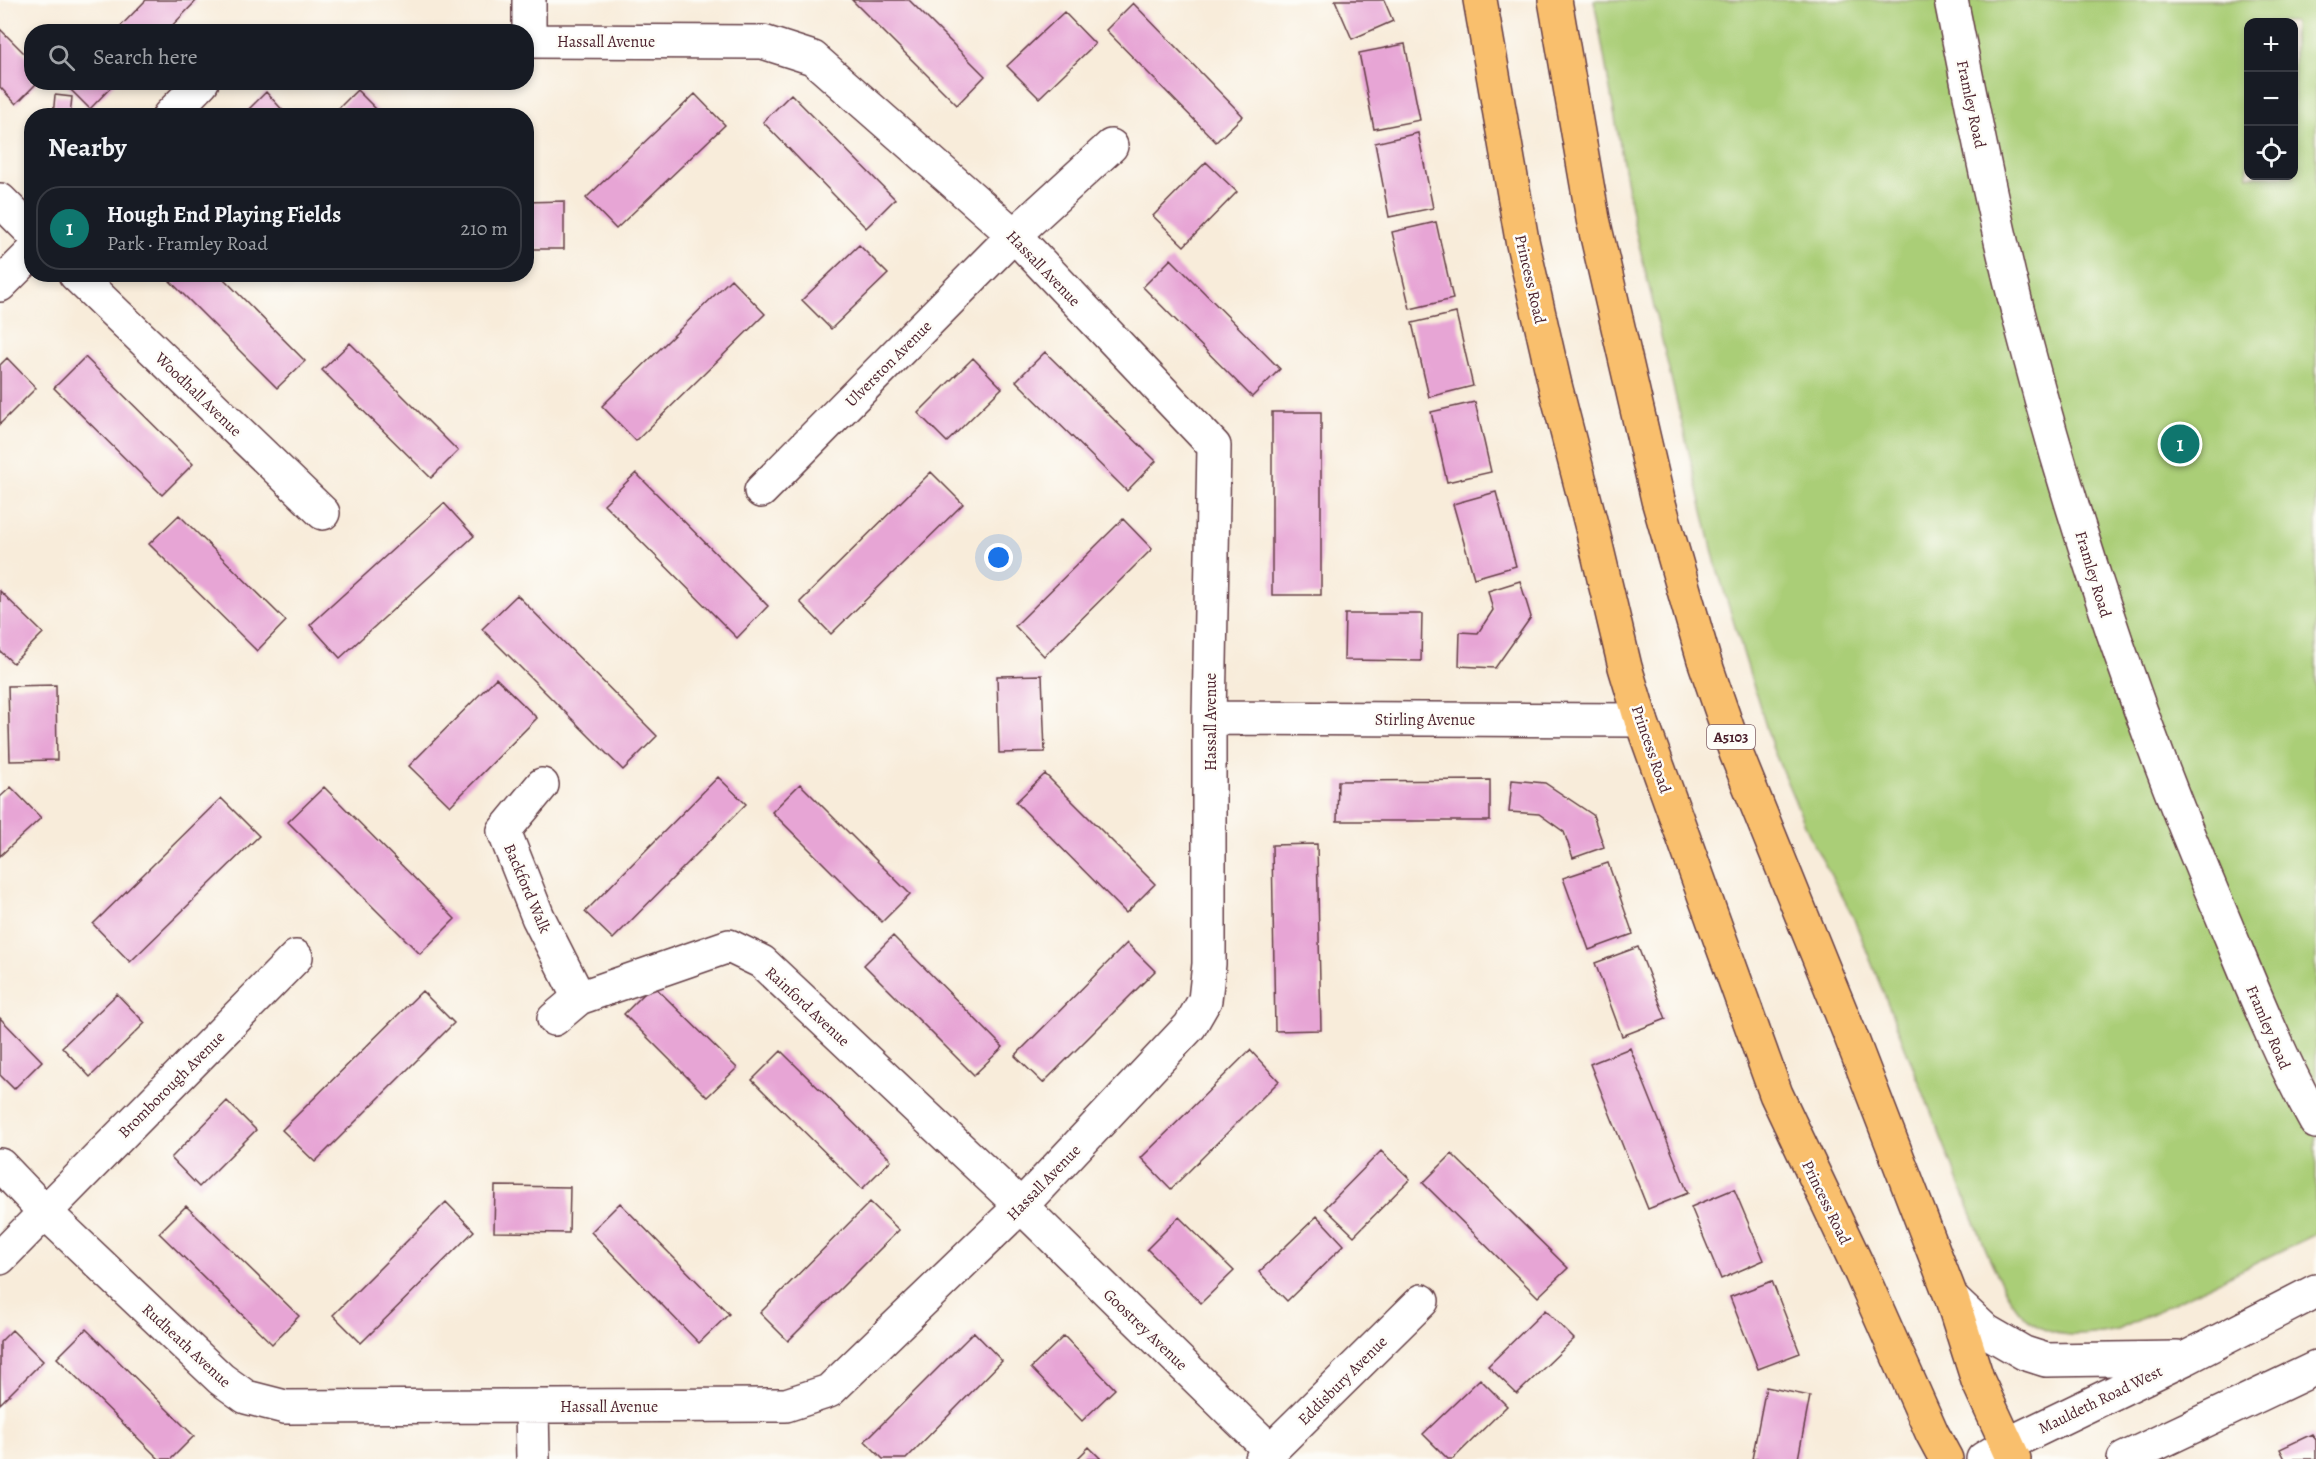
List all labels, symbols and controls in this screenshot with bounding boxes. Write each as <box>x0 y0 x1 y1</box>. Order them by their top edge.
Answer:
map controls <box>2244 18 2298 180</box>
button: + <box>2244 18 2298 72</box>
search box <box>24 24 534 90</box>
street label: Hassall Avenue <box>557 31 655 53</box>
icon: search <box>45 41 78 74</box>
text: Search here <box>93 42 198 72</box>
street label: Framley Road <box>1951 58 1991 151</box>
button: − <box>2244 72 2298 126</box>
button: locate <box>2244 126 2298 180</box>
text: Nearby <box>48 130 127 165</box>
text: Hough End Playing Fields <box>107 200 341 230</box>
text: 1 <box>66 215 73 242</box>
text: 210 m <box>460 215 508 242</box>
street label: Hassall Avenue <box>1001 226 1085 312</box>
text: Park · Framley Road <box>107 230 268 257</box>
street label: Princess Road <box>1509 232 1551 326</box>
street label: Ulverston Avenue <box>841 316 937 412</box>
street label: Woodhall Avenue <box>149 347 247 442</box>
pin: 1 <box>2160 422 2200 466</box>
street label: Framley Road <box>2069 528 2117 621</box>
your location <box>984 543 1013 572</box>
street label: Hassall Avenue <box>1200 673 1222 771</box>
street label: Princess Road <box>1626 703 1676 796</box>
street label: Stirling Avenue <box>1375 709 1475 731</box>
road number: A5103 <box>1707 725 1755 749</box>
street label: Backford Walk <box>498 840 556 937</box>
street label: Rainford Avenue <box>760 962 855 1052</box>
street label: Framley Road <box>2241 982 2296 1073</box>
street label: Bromborough Avenue <box>113 1026 230 1143</box>
street label: Hassall Avenue <box>1002 1140 1086 1226</box>
street label: Princess Road <box>1796 1157 1856 1249</box>
street label: Goostrey Avenue <box>1098 1284 1192 1376</box>
street label: Rudheath Avenue <box>137 1299 236 1393</box>
street label: Eddisbury Avenue <box>1293 1331 1392 1430</box>
street label: Mauldeth Road West <box>2035 1360 2166 1439</box>
street label: Hassall Avenue <box>560 1396 658 1418</box>

